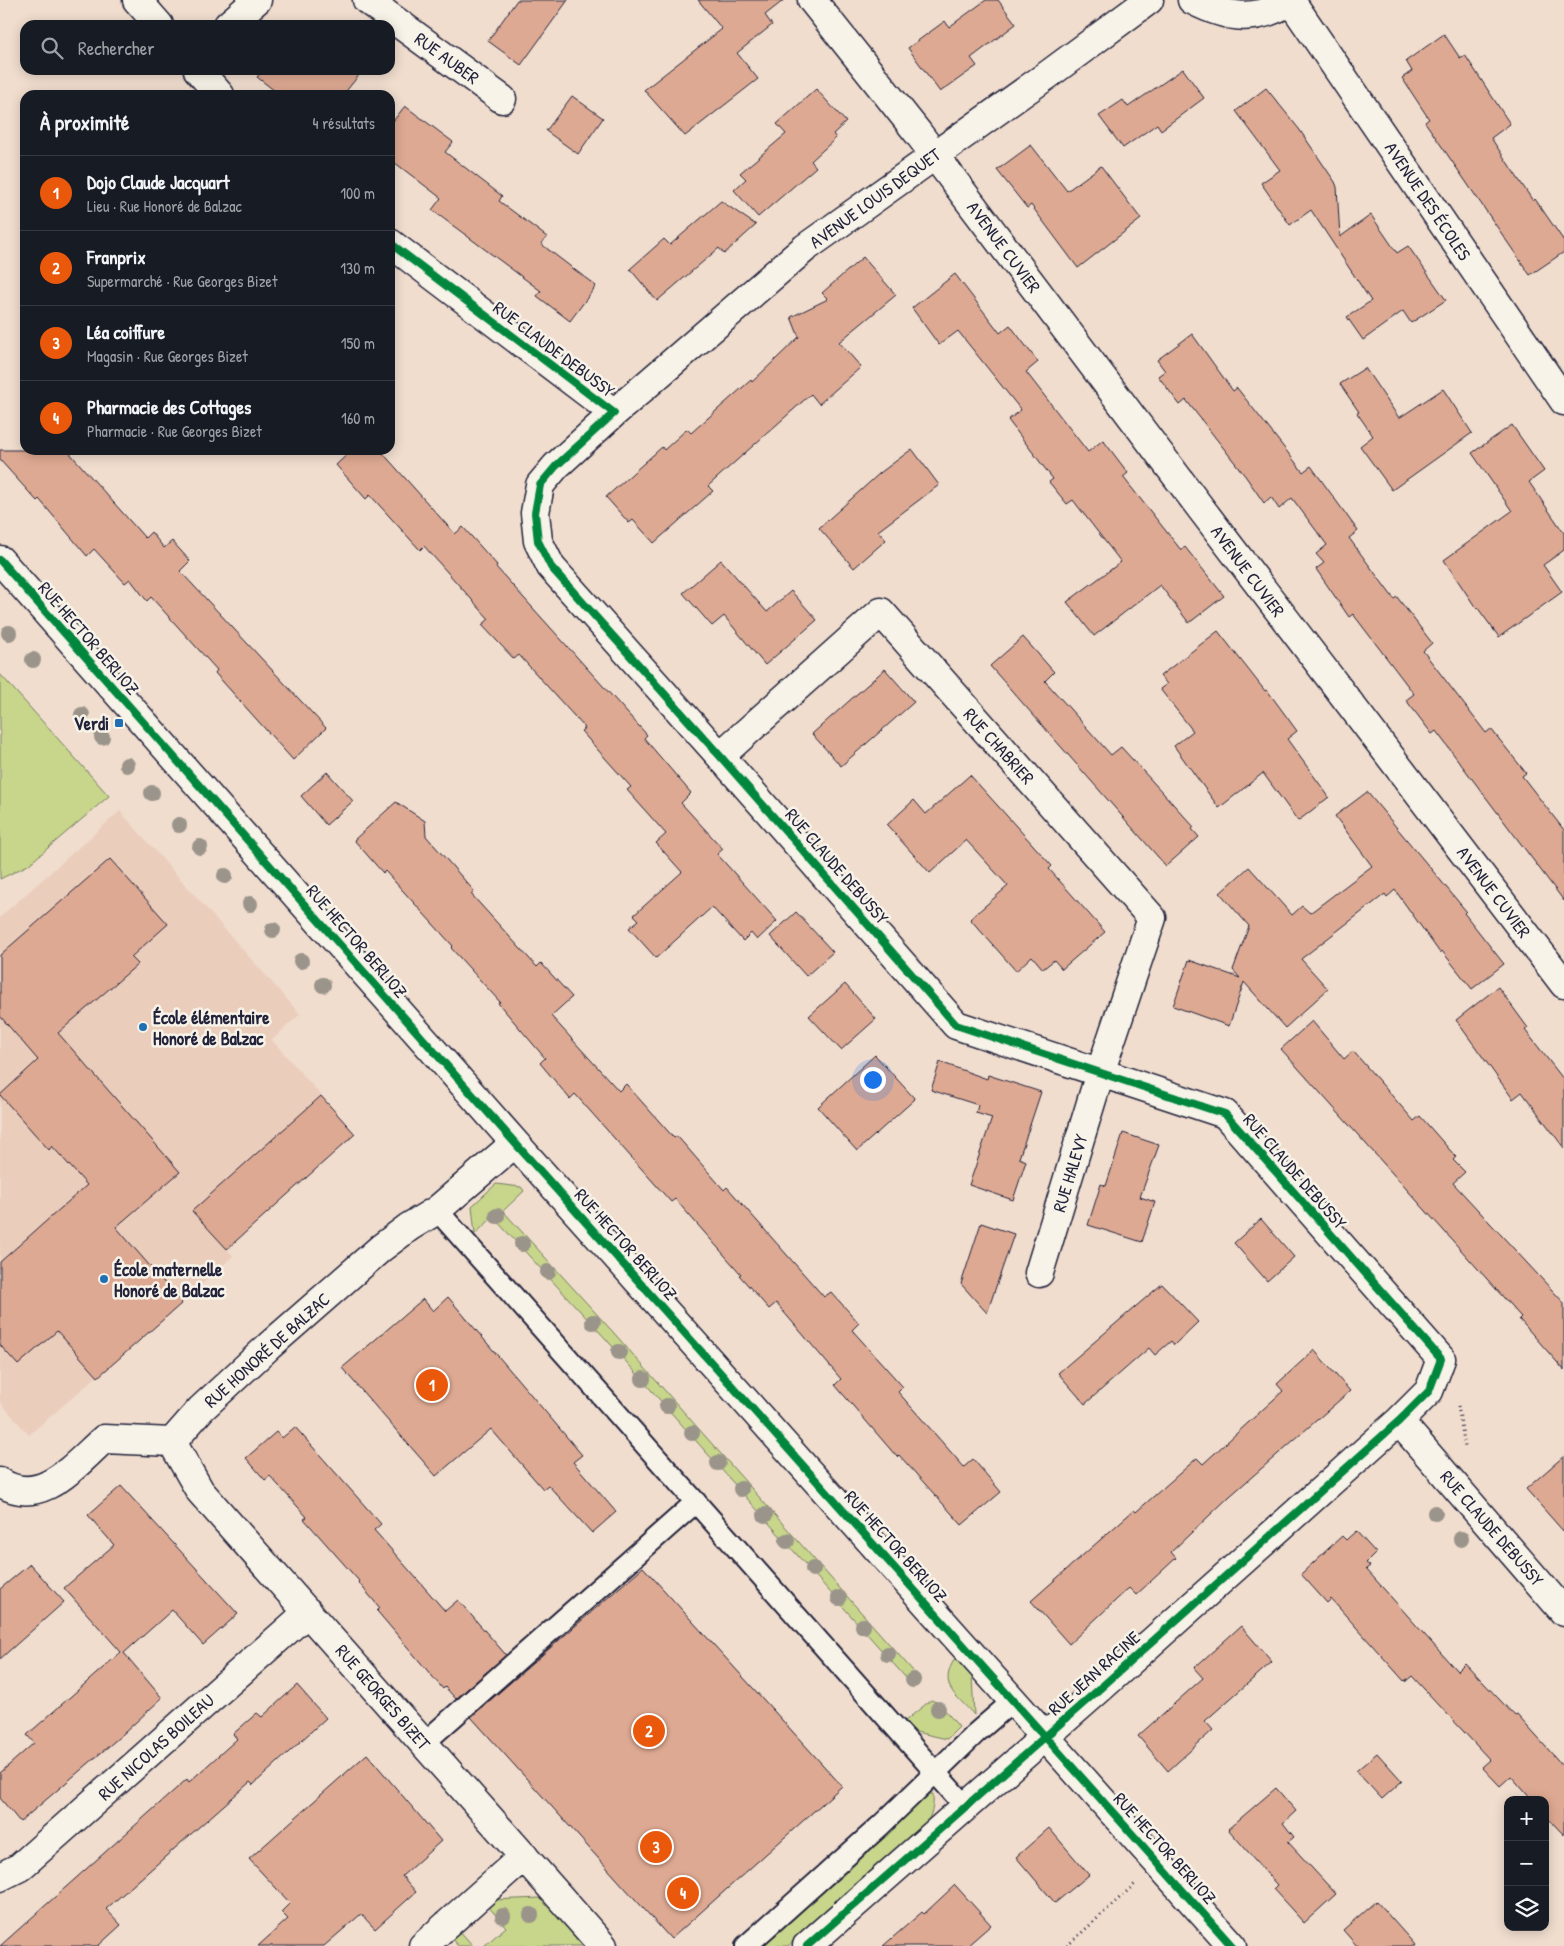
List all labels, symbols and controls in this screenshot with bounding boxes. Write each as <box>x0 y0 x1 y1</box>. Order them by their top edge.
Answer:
search box <box>20 20 395 75</box>
street label: RUE AUBER <box>410 26 484 90</box>
icon: search <box>38 34 66 62</box>
text: Rechercher <box>78 35 155 61</box>
text: À proximité <box>40 108 129 137</box>
text: 4 résultats <box>313 112 375 134</box>
street label: AVENUE DES ÉCOLES <box>1379 137 1477 265</box>
street label: AVENUE LOUIS DEQUET <box>804 142 946 254</box>
text: Dojo Claude Jacquart <box>87 169 230 195</box>
text: 1 <box>53 182 59 204</box>
text: 100 m <box>340 182 375 204</box>
text: Lieu · Rue Honoré de Balzac <box>87 195 242 217</box>
street label: AVENUE CUVIER <box>961 196 1047 298</box>
text: Franprix <box>87 244 146 270</box>
text: 2 <box>52 257 60 279</box>
text: 130 m <box>340 257 375 279</box>
text: Supermarché · Rue Georges Bizet <box>87 270 277 292</box>
street label: RUE CLAUDE DEBUSSY <box>488 295 620 403</box>
text: Léa coiffure <box>87 319 165 345</box>
text: 3 <box>52 332 60 354</box>
text: 150 m <box>341 332 375 354</box>
text: Magasin · Rue Georges Bizet <box>87 345 248 367</box>
text: Pharmacie des Cottages <box>87 394 251 420</box>
text: 4 <box>53 407 59 429</box>
text: 160 m <box>341 407 375 429</box>
text: Pharmacie · Rue Georges Bizet <box>87 420 262 442</box>
street label: AVENUE CUVIER <box>1205 520 1291 622</box>
street label: RUE HECTOR BERLIOZ <box>33 576 145 700</box>
street label: RUE CHABRIER <box>958 702 1040 790</box>
place label: Verdi <box>74 711 109 736</box>
marker: Verdi <box>113 717 125 729</box>
street label: RUE CLAUDE DEBUSSY <box>780 803 894 929</box>
street label: AVENUE CUVIER <box>1451 841 1537 943</box>
street label: RUE HECTOR BERLIOZ <box>301 879 413 1003</box>
place label: École élémentaire Honoré de Balzac <box>153 1005 270 1051</box>
marker: École élémentaire Honoré de Balzac <box>137 1021 149 1033</box>
your location <box>860 1067 886 1093</box>
street label: RUE CLAUDE DEBUSSY <box>1238 1108 1352 1234</box>
street label: RUE HALEVY <box>1046 1131 1094 1215</box>
street label: RUE HECTOR BERLIOZ <box>569 1183 683 1305</box>
place label: École maternelle Honoré de Balzac <box>114 1257 225 1303</box>
marker: École maternelle Honoré de Balzac <box>98 1273 110 1285</box>
street label: RUE HONORÉ DE BALZAC <box>199 1287 335 1413</box>
pin: 1 <box>416 1366 448 1404</box>
street label: RUE CLAUDE DEBUSSY <box>1435 1465 1549 1591</box>
street label: RUE HECTOR BERLIOZ <box>839 1485 953 1607</box>
street label: RUE JEAN RACINE <box>1043 1625 1145 1721</box>
street label: RUE GEORGES BIZET <box>330 1639 436 1756</box>
street label: RUE NICOLAS BOILEAU <box>92 1688 220 1806</box>
pin: 2 <box>633 1712 665 1750</box>
street label: RUE HECTOR BERLIOZ <box>1108 1787 1222 1909</box>
map controls <box>1504 1796 1549 1931</box>
button: + <box>1504 1796 1549 1841</box>
pin: 3 <box>640 1828 672 1866</box>
button: − <box>1504 1841 1549 1886</box>
pin: 4 <box>667 1874 699 1912</box>
button: layers <box>1504 1886 1549 1931</box>

